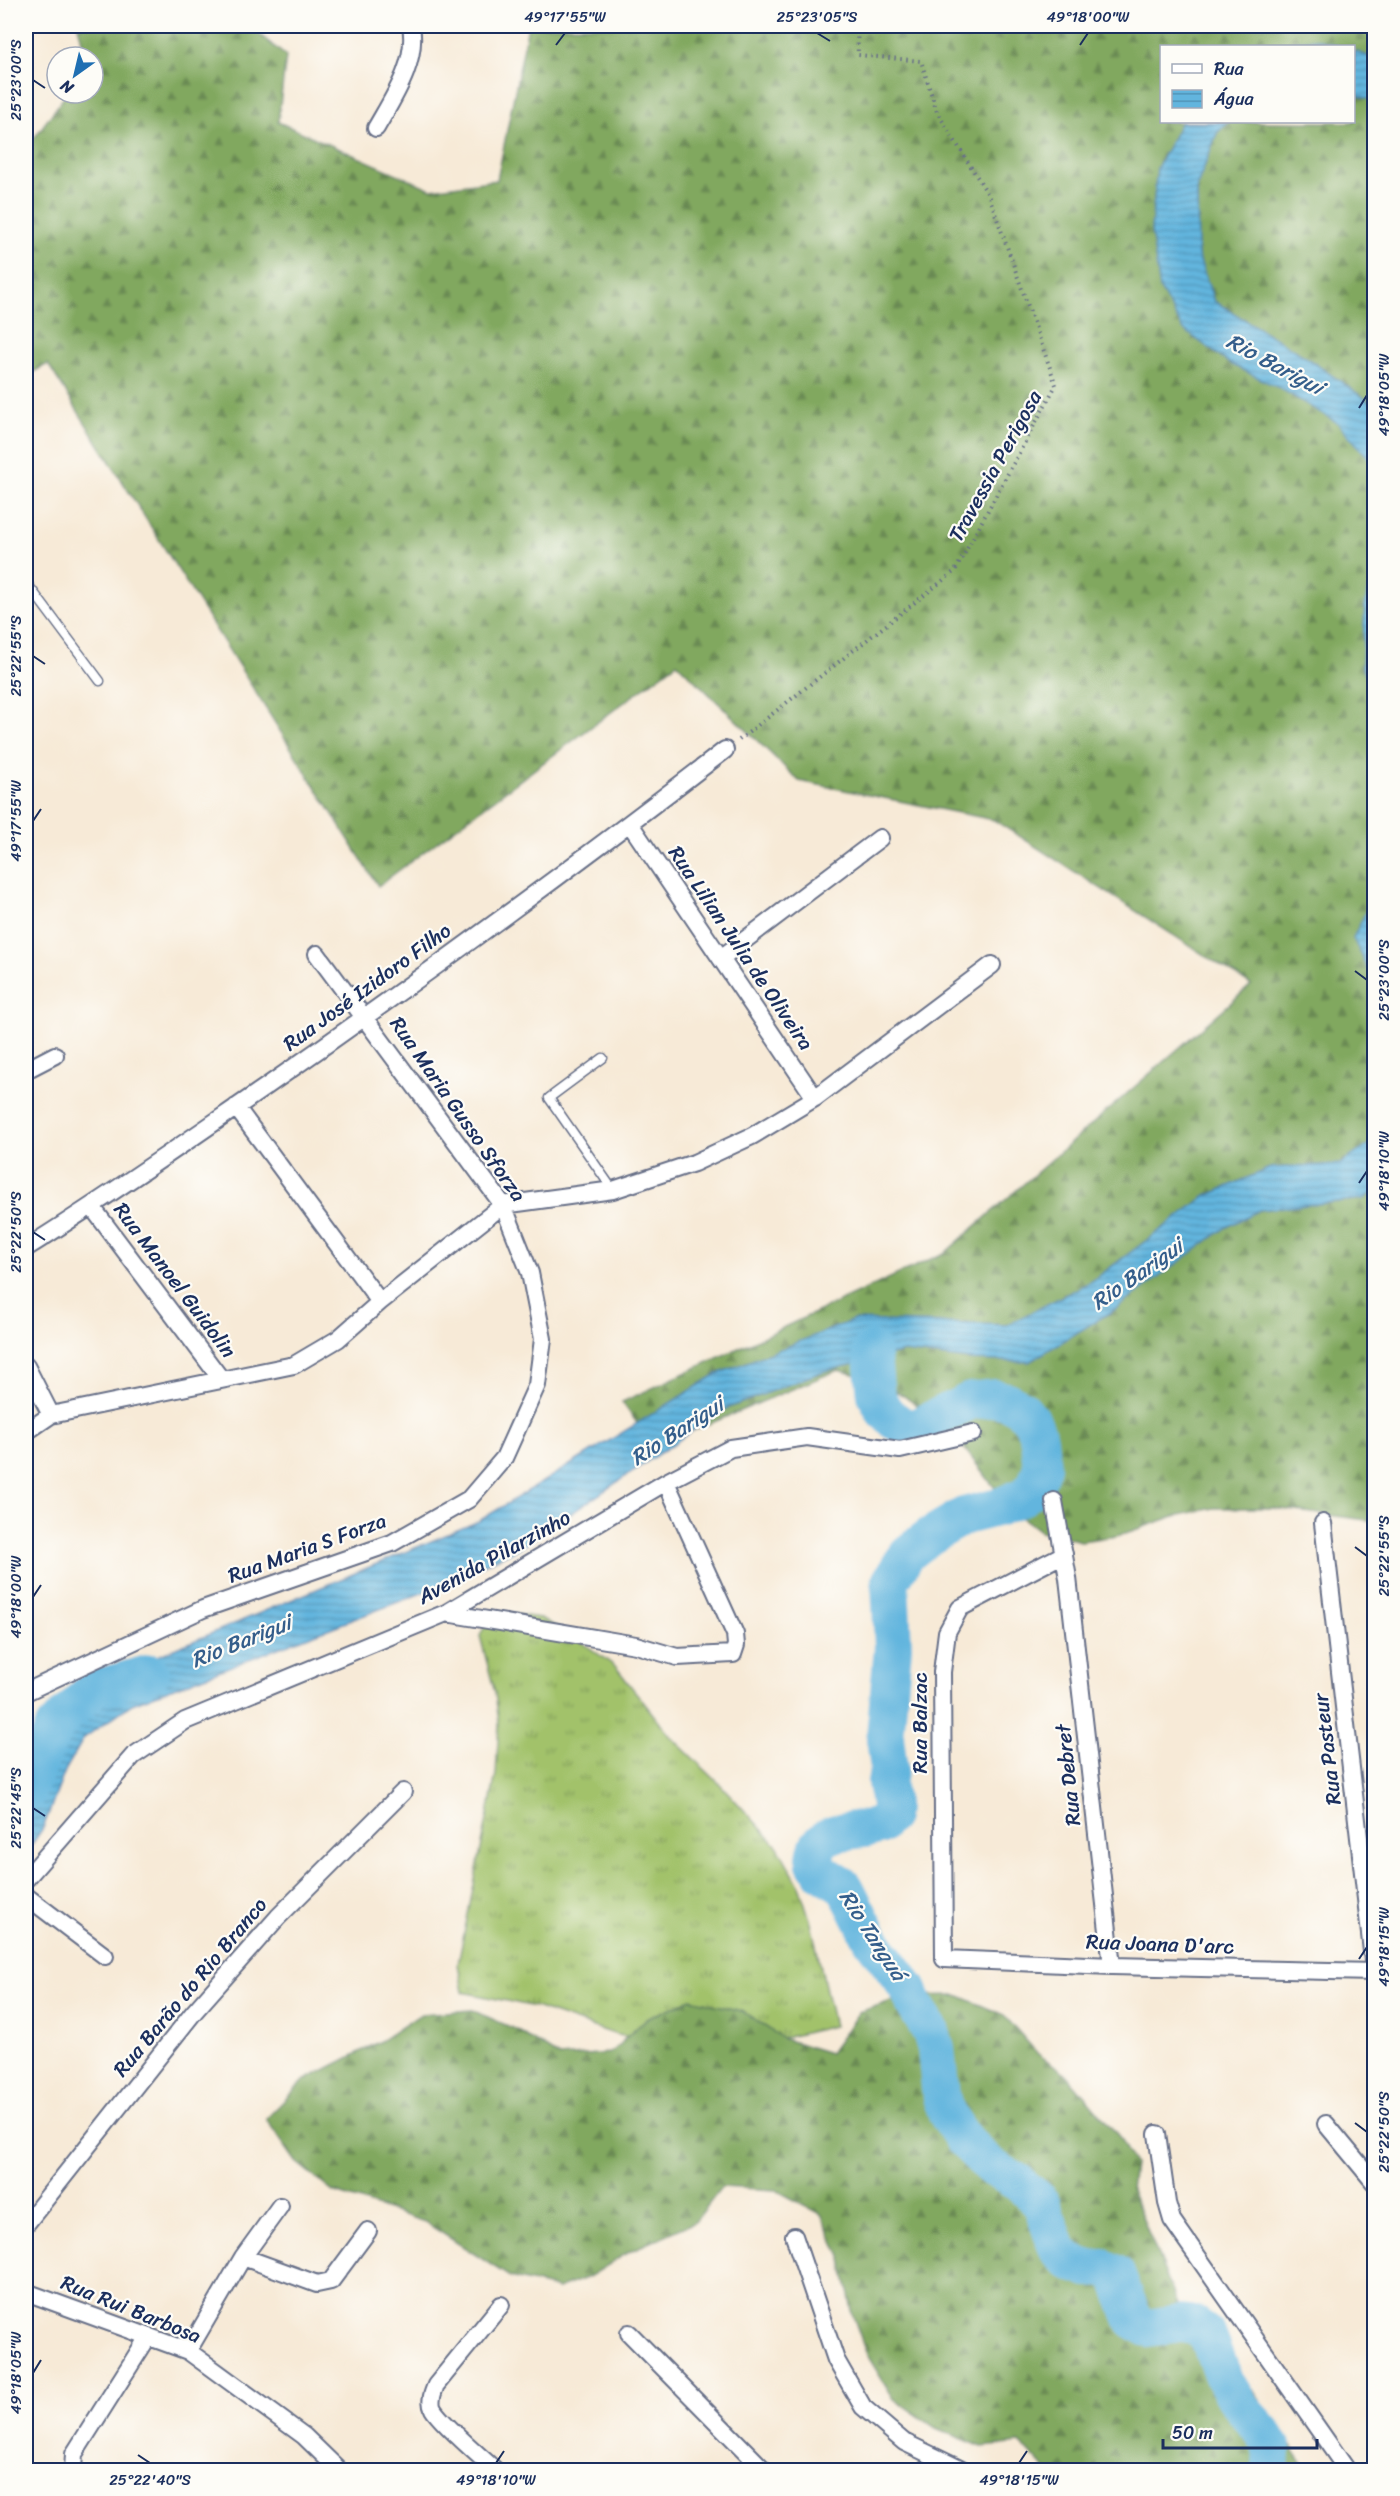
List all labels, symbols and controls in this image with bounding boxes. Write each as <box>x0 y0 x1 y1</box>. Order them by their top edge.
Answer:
text: 49°17'55"W <box>524 4 606 30</box>
text: 25°23'05"S <box>776 4 858 30</box>
text: 49°18'00"W <box>1047 4 1130 30</box>
text: 25°23'00"S <box>3 39 29 121</box>
north arrow <box>45 45 105 105</box>
legend <box>1160 45 1355 123</box>
text: Rua <box>1214 53 1245 85</box>
text: N <box>53 71 80 103</box>
text: Água <box>1213 83 1255 115</box>
water label: Rio Barigui <box>1219 322 1334 408</box>
text: 49°18'05"W <box>1371 353 1397 436</box>
street label: Travessia Perigosa <box>937 382 1053 549</box>
text: 25°22'55"S <box>3 615 29 697</box>
text: 49°17'55"W <box>3 780 29 862</box>
street label: Rua Lilian Julia de Oliveira <box>658 837 824 1059</box>
street label: Rua José Izidoro Filho <box>274 912 460 1062</box>
text: 25°23'00"S <box>1371 939 1397 1021</box>
street label: Rua Maria Gusso Sforza <box>379 1008 537 1210</box>
text: 49°18'10"W <box>1371 1131 1397 1211</box>
text: 25°22'50"S <box>3 1191 29 1273</box>
street label: Rua Manoel Guidolin <box>103 1194 247 1366</box>
water label: Rio Barigui <box>1083 1226 1195 1320</box>
water label: Rio Barigui <box>622 1384 735 1476</box>
street label: Avenida Pilarzinho <box>409 1499 578 1616</box>
street label: Rua Maria S Forza <box>222 1502 392 1594</box>
text: 25°22'55"S <box>1371 1515 1397 1597</box>
text: 49°18'00"W <box>3 1555 29 1638</box>
water label: Rio Barigui <box>185 1602 301 1679</box>
street label: Rua Balzac <box>901 1672 939 1774</box>
street label: Rua Pasteur <box>1301 1690 1353 1807</box>
street label: Rua Debret <box>1044 1721 1092 1828</box>
text: 25°22'45"S <box>3 1767 29 1849</box>
water label: Rio Tanguá <box>829 1881 920 1992</box>
street label: Rua Barão do Rio Branco <box>103 1888 277 2086</box>
text: 49°18'15"W <box>1371 1907 1397 1987</box>
street label: Rua Joana D'arc <box>1085 1922 1235 1966</box>
text: 25°22'50"S <box>1371 2091 1397 2173</box>
street label: Rua Rui Barbosa <box>55 2264 207 2355</box>
text: 49°18'05"W <box>3 2331 29 2414</box>
scale bar <box>1163 2412 1318 2450</box>
text: 50 m <box>1172 2417 1213 2449</box>
text: 25°22'40"S <box>109 2467 191 2493</box>
text: 49°18'10"W <box>456 2467 536 2493</box>
text: 49°18'15"W <box>979 2467 1059 2493</box>

